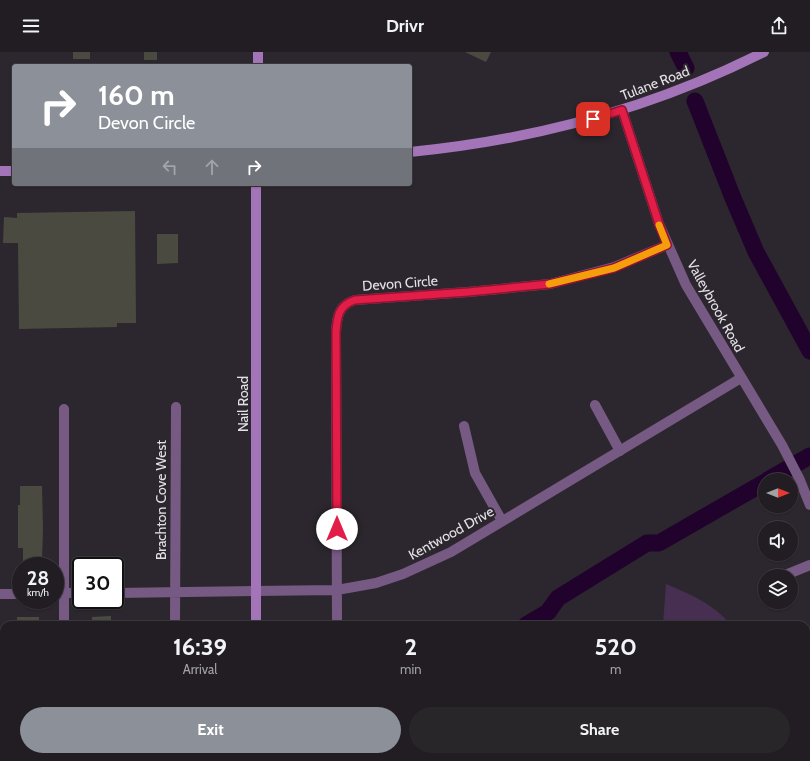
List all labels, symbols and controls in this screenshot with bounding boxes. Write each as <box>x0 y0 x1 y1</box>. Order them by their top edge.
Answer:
icon: menu <box>20 15 42 37</box>
text: Drivr <box>386 15 424 37</box>
icon: share <box>768 15 790 37</box>
street label: Tulane Road <box>618 62 692 104</box>
text: 160 m <box>98 78 174 112</box>
icon: right <box>32 80 84 132</box>
pin <box>576 102 610 136</box>
icon: arrive <box>582 108 604 130</box>
text: Devon Circle <box>98 112 195 134</box>
icon: left <box>159 156 181 178</box>
icon: ahead <box>201 156 223 178</box>
icon: right <box>243 156 265 178</box>
street label: Valleybrook Road <box>683 257 749 355</box>
street label: Devon Circle <box>362 271 438 295</box>
street label: Nail Road <box>234 376 252 432</box>
street label: Brachton Cove West <box>152 440 170 560</box>
north arrow <box>758 473 798 513</box>
map controls <box>758 473 798 609</box>
street label: Kentwood Drive <box>405 502 497 564</box>
position arrow <box>316 508 358 550</box>
button: sound <box>758 521 798 561</box>
speed limit sign: 30 <box>72 557 124 609</box>
text: 28 <box>27 566 49 590</box>
button: layers <box>758 569 798 609</box>
text: km/h <box>27 586 49 599</box>
text: 16:39 <box>173 632 227 661</box>
text: 2 <box>404 632 417 661</box>
text: 520 <box>594 632 637 661</box>
text: Arrival <box>183 661 217 677</box>
text: min <box>400 661 421 677</box>
text: m <box>610 661 621 677</box>
button: Exit <box>20 707 401 753</box>
button: Share <box>409 707 790 753</box>

